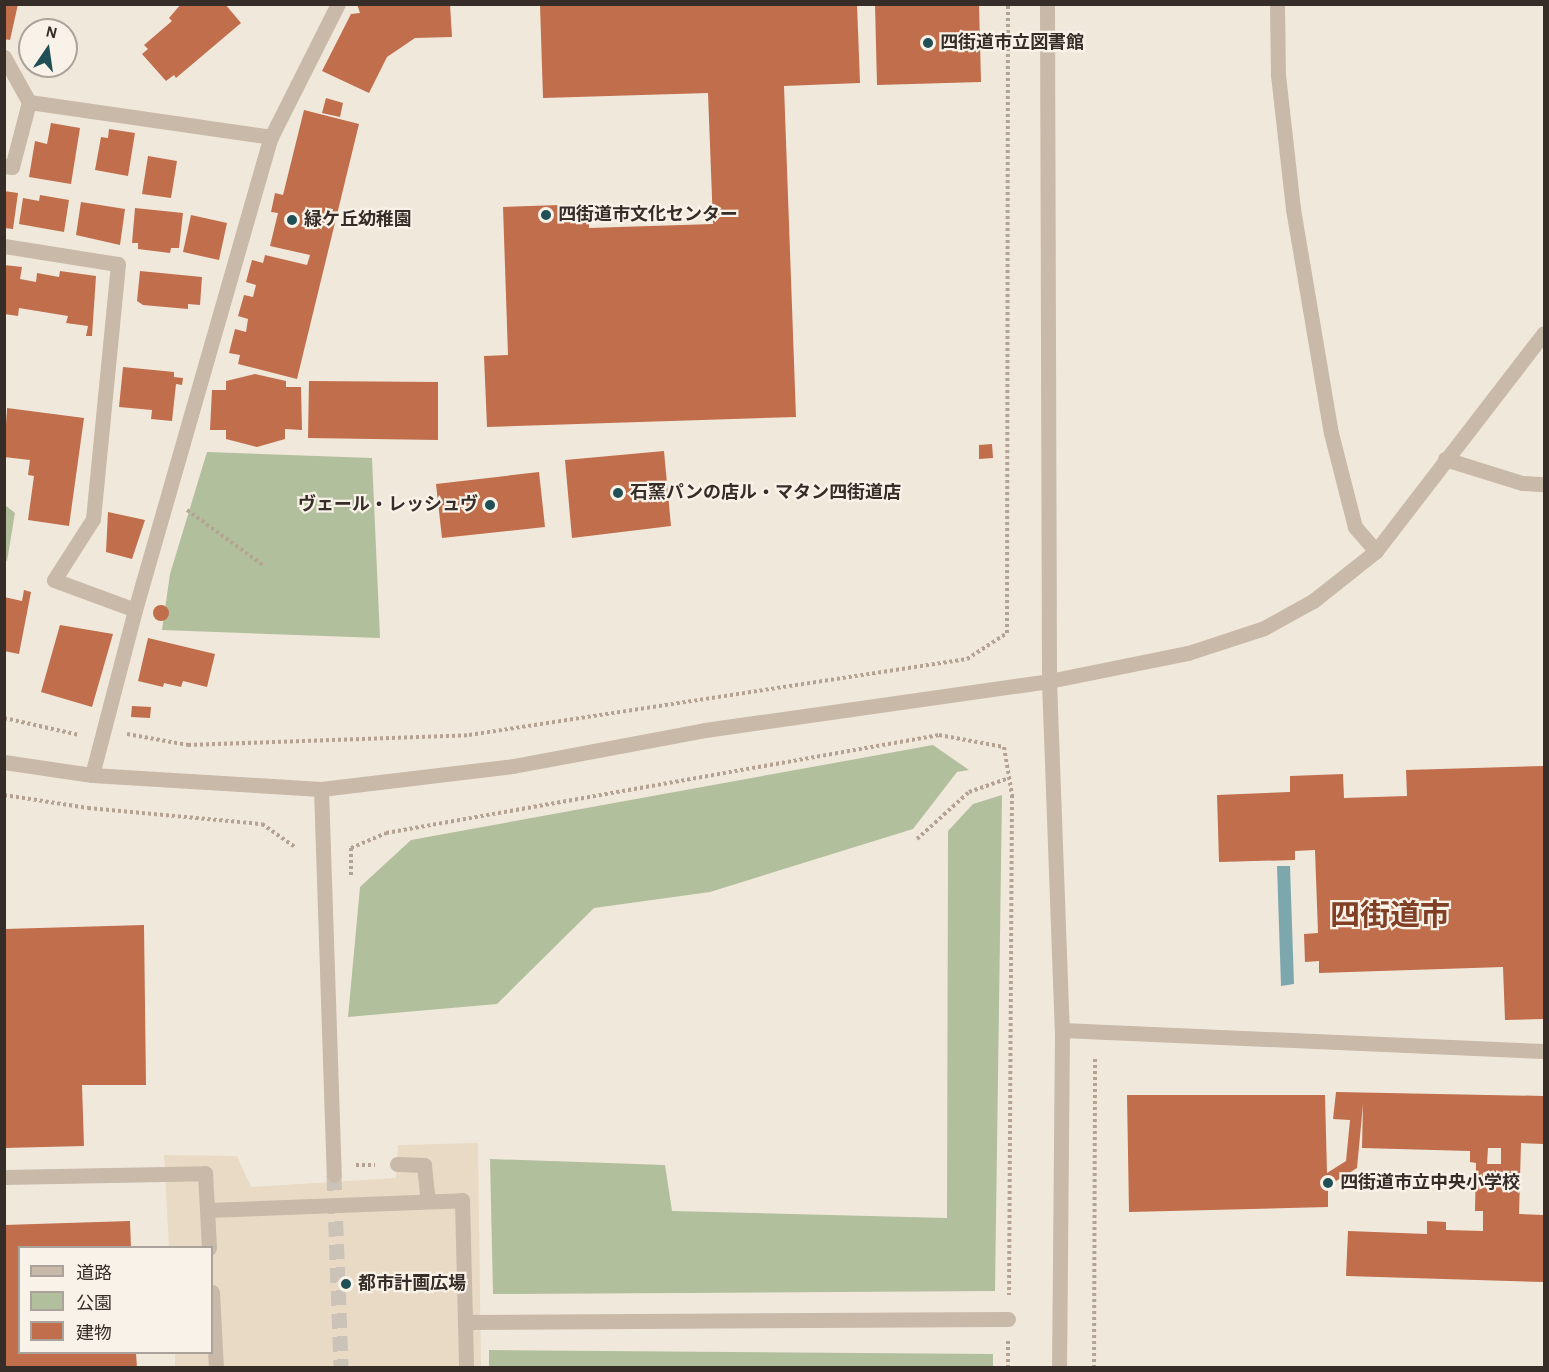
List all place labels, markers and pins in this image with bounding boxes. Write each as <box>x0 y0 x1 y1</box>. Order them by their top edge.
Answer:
place label: 四街道市立図書館 <box>940 32 1084 54</box>
marker: 四街道市立図書館 <box>921 36 935 50</box>
place label: 四街道市文化センター <box>558 204 738 226</box>
marker: 四街道市文化センター <box>539 208 553 222</box>
place label: 緑ケ丘幼稚園 <box>304 209 412 231</box>
marker: 緑ケ丘幼稚園 <box>285 213 299 227</box>
place label: 石窯パンの店ル・マタン四街道店 <box>630 482 900 504</box>
marker: 石窯パンの店ル・マタン四街道店 <box>611 486 625 500</box>
place label: ヴェール・レッシュヴ <box>298 494 478 516</box>
marker: ヴェール・レッシュヴ <box>483 498 497 512</box>
place label: 四街道市立中央小学校 <box>1340 1172 1520 1194</box>
marker: 四街道市立中央小学校 <box>1321 1176 1335 1190</box>
place label: 都市計画広場 <box>358 1273 466 1295</box>
marker: 都市計画広場 <box>339 1277 353 1291</box>

